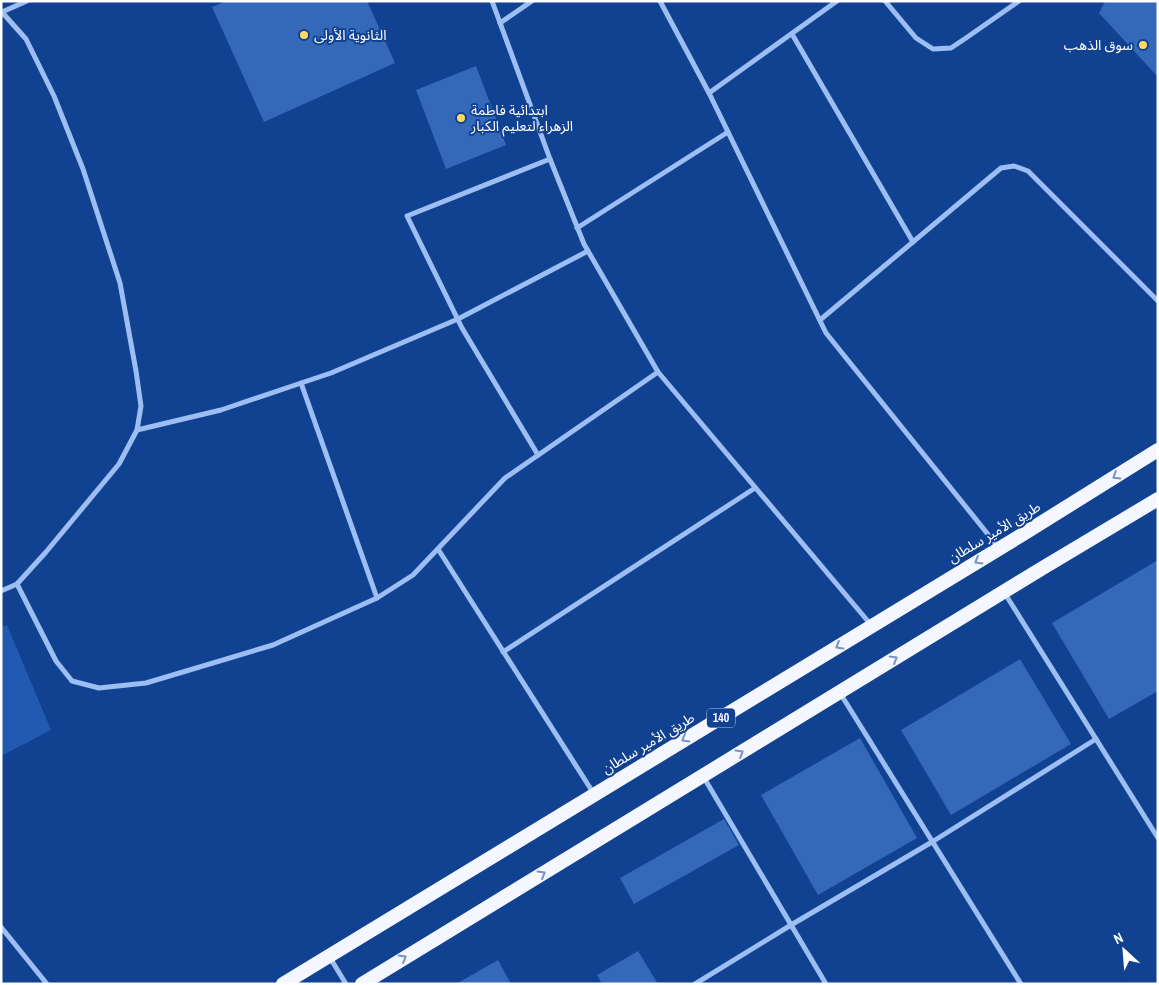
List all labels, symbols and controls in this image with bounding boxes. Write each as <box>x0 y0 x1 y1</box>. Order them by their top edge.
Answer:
place label: الثانوية الأولى <box>314 26 387 44</box>
marker: الثانوية الأولى <box>298 29 310 41</box>
place label: سوق الذهب <box>1064 36 1133 54</box>
marker: سوق الذهب <box>1137 39 1149 51</box>
place label: ابتدائية فاطمة الزهراء لتعليم الكبار <box>470 101 573 137</box>
marker: ابتدائية فاطمة الزهراء لتعليم الكبار <box>455 112 467 124</box>
one-way arrow <box>1113 469 1122 479</box>
street label: طريق الأمير سلطان <box>944 497 1044 568</box>
one-way arrow <box>974 555 983 564</box>
one-way arrow <box>836 639 845 649</box>
one-way arrow <box>888 655 897 665</box>
street label: طريق الأمير سلطان <box>598 708 698 779</box>
road number: 140 <box>707 708 735 728</box>
one-way arrow <box>682 733 691 743</box>
one-way arrow <box>735 749 744 759</box>
one-way arrow <box>536 870 545 880</box>
north arrow <box>1099 925 1149 975</box>
text: N <box>1111 928 1126 948</box>
one-way arrow <box>398 955 407 965</box>

